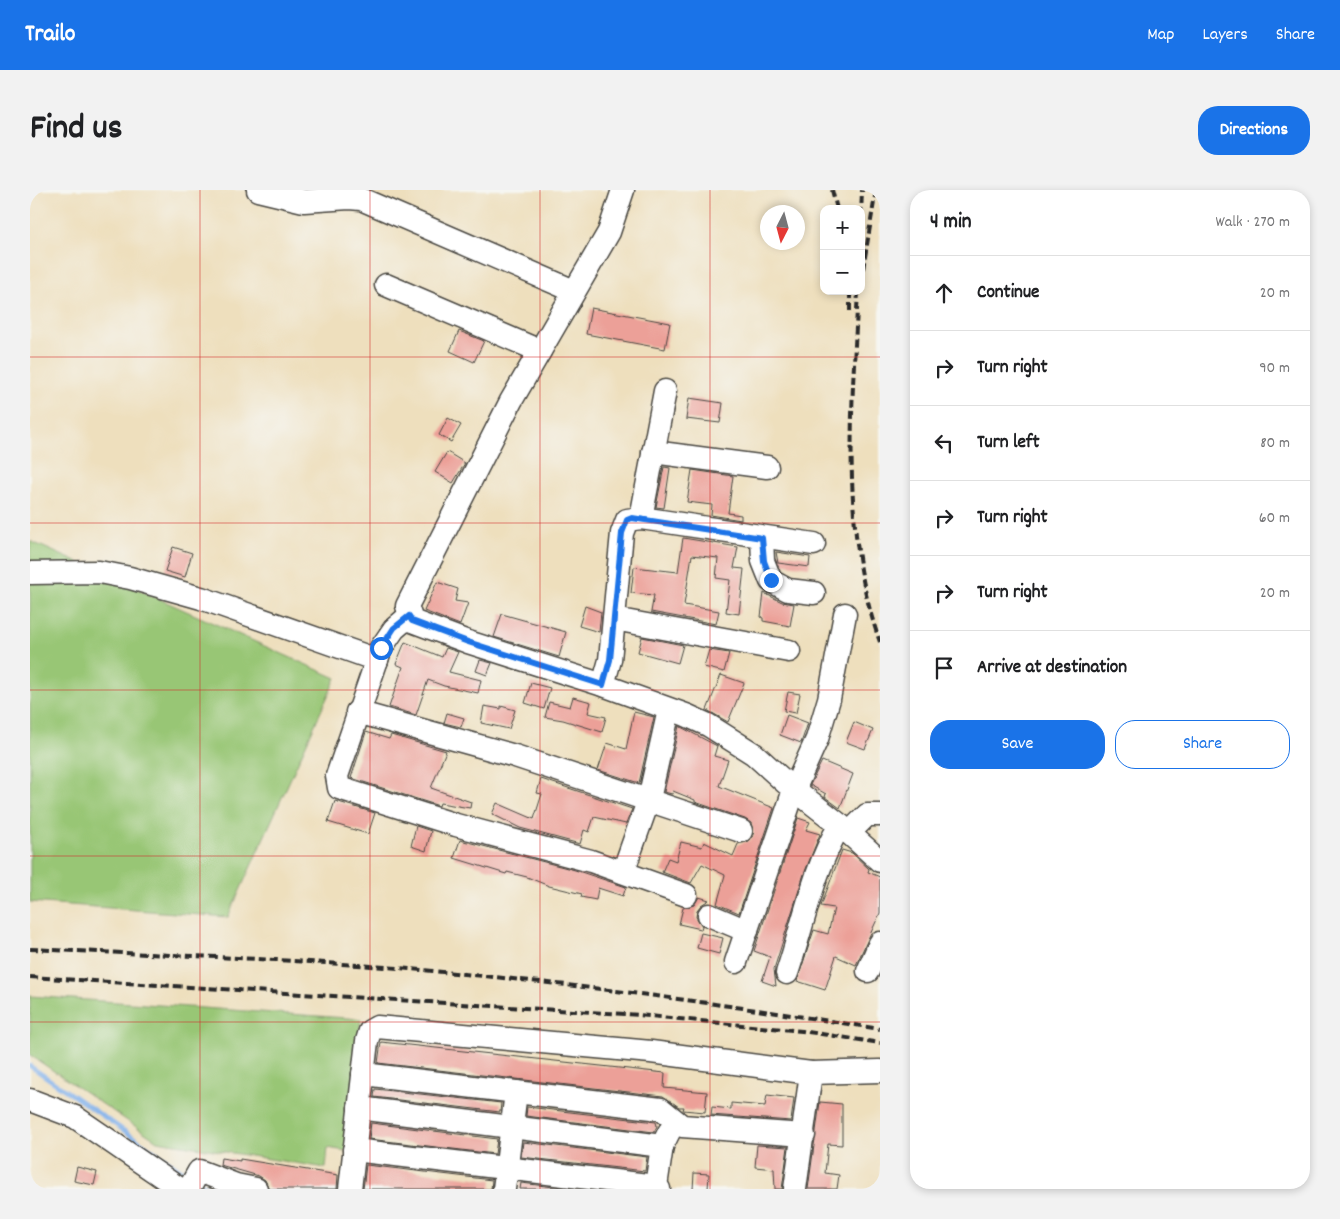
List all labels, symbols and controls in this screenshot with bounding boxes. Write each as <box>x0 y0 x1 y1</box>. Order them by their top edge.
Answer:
text: Trailo <box>25 18 76 52</box>
text: Map <box>1147 23 1174 48</box>
text: Layers <box>1202 23 1248 48</box>
text: Share <box>1276 23 1315 48</box>
text: Find us <box>30 105 122 155</box>
button: Directions <box>1198 106 1310 155</box>
north arrow <box>760 205 805 250</box>
map controls <box>820 205 865 295</box>
button: + <box>820 205 865 250</box>
text: 4 min <box>930 208 972 238</box>
text: Walk · 270 m <box>1215 211 1290 234</box>
button: − <box>820 250 865 295</box>
icon: ahead <box>930 279 958 307</box>
text: Continue <box>977 280 1039 307</box>
text: 20 m <box>1260 282 1290 305</box>
icon: right <box>930 354 958 382</box>
text: Turn right <box>977 355 1048 382</box>
text: 90 m <box>1259 357 1290 380</box>
icon: left <box>930 429 958 457</box>
text: Turn left <box>977 430 1040 457</box>
text: 80 m <box>1260 432 1290 455</box>
icon: right <box>930 504 958 532</box>
text: Turn right <box>977 505 1048 532</box>
text: 60 m <box>1259 507 1290 530</box>
route end <box>760 569 783 592</box>
icon: right <box>930 579 958 607</box>
text: Turn right <box>977 580 1048 607</box>
text: 20 m <box>1260 582 1290 605</box>
route start <box>370 637 393 660</box>
icon: arrive <box>930 654 958 682</box>
text: Arrive at destination <box>977 655 1127 682</box>
button: Save <box>930 720 1105 769</box>
button: Share <box>1115 720 1290 769</box>

